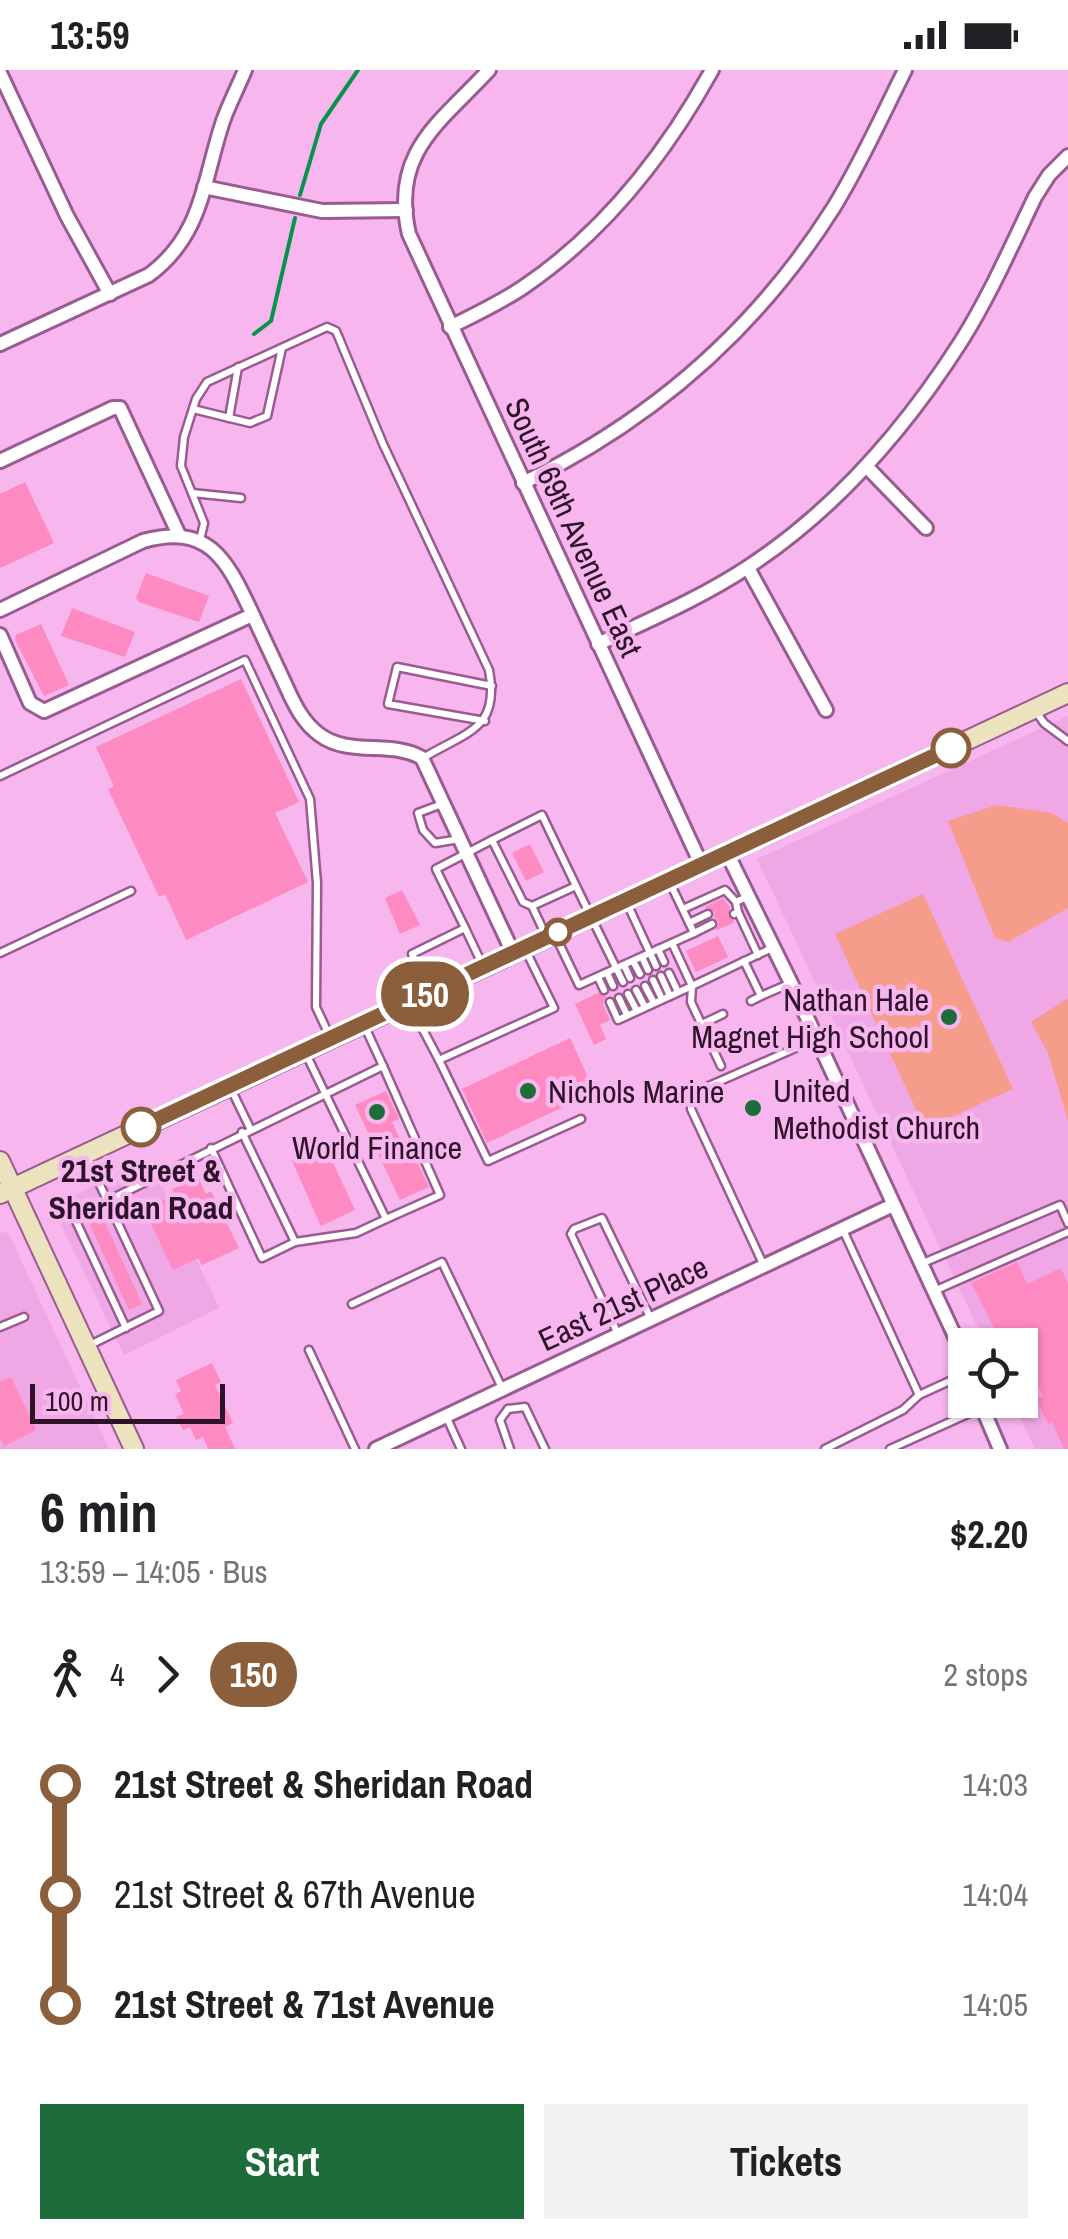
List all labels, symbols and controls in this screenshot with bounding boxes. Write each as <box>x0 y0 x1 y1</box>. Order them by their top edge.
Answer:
text: 13:59 <box>50 10 130 61</box>
street label: South 69th Avenue East <box>495 391 653 663</box>
unlabelled marker <box>932 729 970 767</box>
unlabelled marker <box>545 919 571 945</box>
line badge: 150 <box>368 962 482 1026</box>
text: 150 <box>401 971 449 1018</box>
place label: Nathan Hale Magnet High School <box>691 978 929 1058</box>
marker: Nathan Hale Magnet High School <box>938 1006 960 1028</box>
place label: United Methodist Church <box>773 1069 980 1149</box>
place label: Nichols Marine <box>548 1070 724 1113</box>
marker: Nichols Marine <box>517 1080 539 1102</box>
marker: United Methodist Church <box>742 1097 764 1119</box>
marker: World Finance <box>366 1101 388 1123</box>
marker: 21st Street & Sheridan Road <box>122 1108 160 1146</box>
place label: World Finance <box>292 1126 462 1169</box>
place label: 21st Street & Sheridan Road <box>48 1149 234 1229</box>
street label: East 21st Place <box>531 1245 715 1361</box>
map controls <box>948 1328 1038 1418</box>
button: locate <box>948 1328 1038 1418</box>
scale bar <box>30 1379 225 1424</box>
text: 100 m <box>45 1382 109 1420</box>
text: 6 min <box>40 1475 158 1549</box>
text: $2.20 <box>950 1509 1028 1560</box>
text: 13:59 – 14:05 · Bus <box>40 1550 268 1593</box>
icon: walk <box>40 1647 95 1702</box>
icon: forward <box>140 1647 195 1702</box>
text: 150 <box>230 1651 277 1698</box>
text: 4 <box>110 1653 125 1696</box>
text: 2 stops <box>943 1653 1028 1696</box>
text: 21st Street & Sheridan Road <box>114 1759 533 1810</box>
text: 14:03 <box>962 1763 1028 1806</box>
text: 21st Street & 67th Avenue <box>114 1869 476 1920</box>
text: 14:04 <box>962 1873 1028 1916</box>
text: 21st Street & 71st Avenue <box>114 1979 494 2030</box>
text: 14:05 <box>962 1983 1028 2026</box>
button: Start <box>40 2104 524 2219</box>
button: Tickets <box>544 2104 1028 2219</box>

